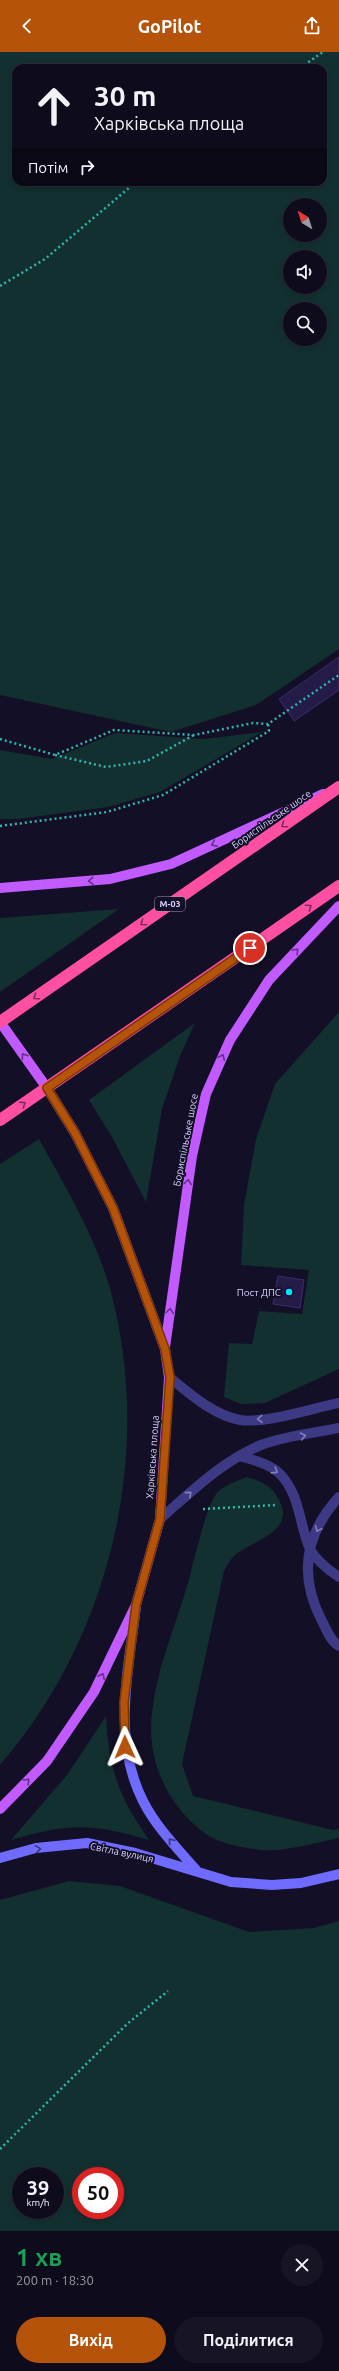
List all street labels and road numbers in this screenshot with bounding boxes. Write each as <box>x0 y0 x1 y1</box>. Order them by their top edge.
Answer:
street label: Бориспільське шосе <box>229 788 313 851</box>
road number: М-03 <box>155 897 185 911</box>
street label: Бориспільське шосе <box>171 1093 200 1187</box>
street label: Харківська площа <box>144 1415 161 1499</box>
street label: Світла вулиця <box>89 1840 155 1865</box>

